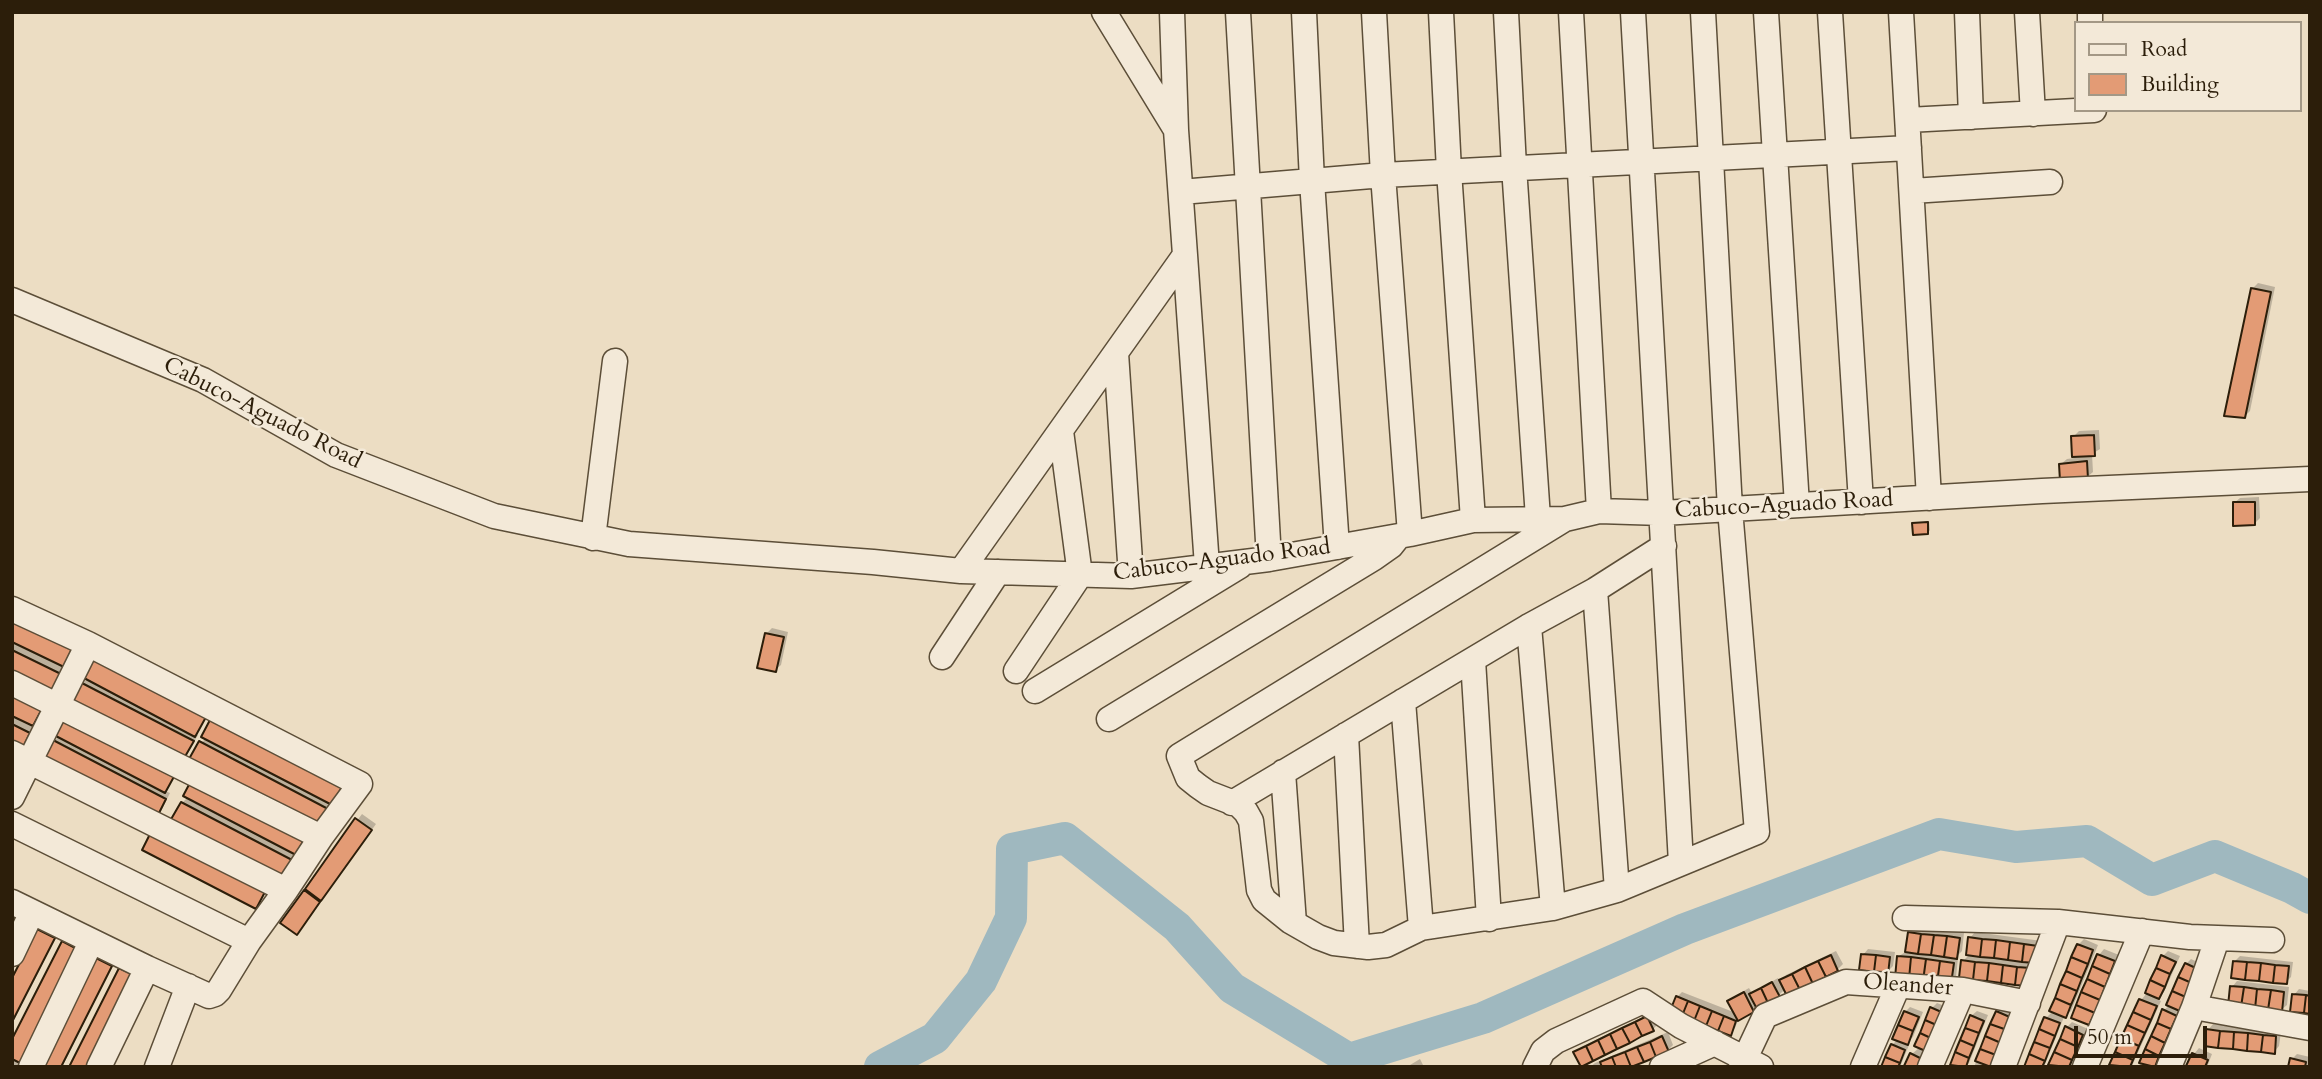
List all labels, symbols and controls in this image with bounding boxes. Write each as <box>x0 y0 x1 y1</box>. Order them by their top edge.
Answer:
legend <box>2074 21 2301 112</box>
text: Road <box>2141 35 2187 64</box>
text: Building <box>2141 70 2219 99</box>
street label: Cabuco-Aguado Road <box>158 352 366 476</box>
street label: Cabuco-Aguado Road <box>1674 486 1894 526</box>
street label: Cabuco-Aguado Road <box>1112 534 1332 588</box>
street label: Oleander <box>1862 969 1954 1003</box>
scale bar <box>2077 1012 2210 1056</box>
text: 50 m <box>2087 1023 2132 1052</box>

